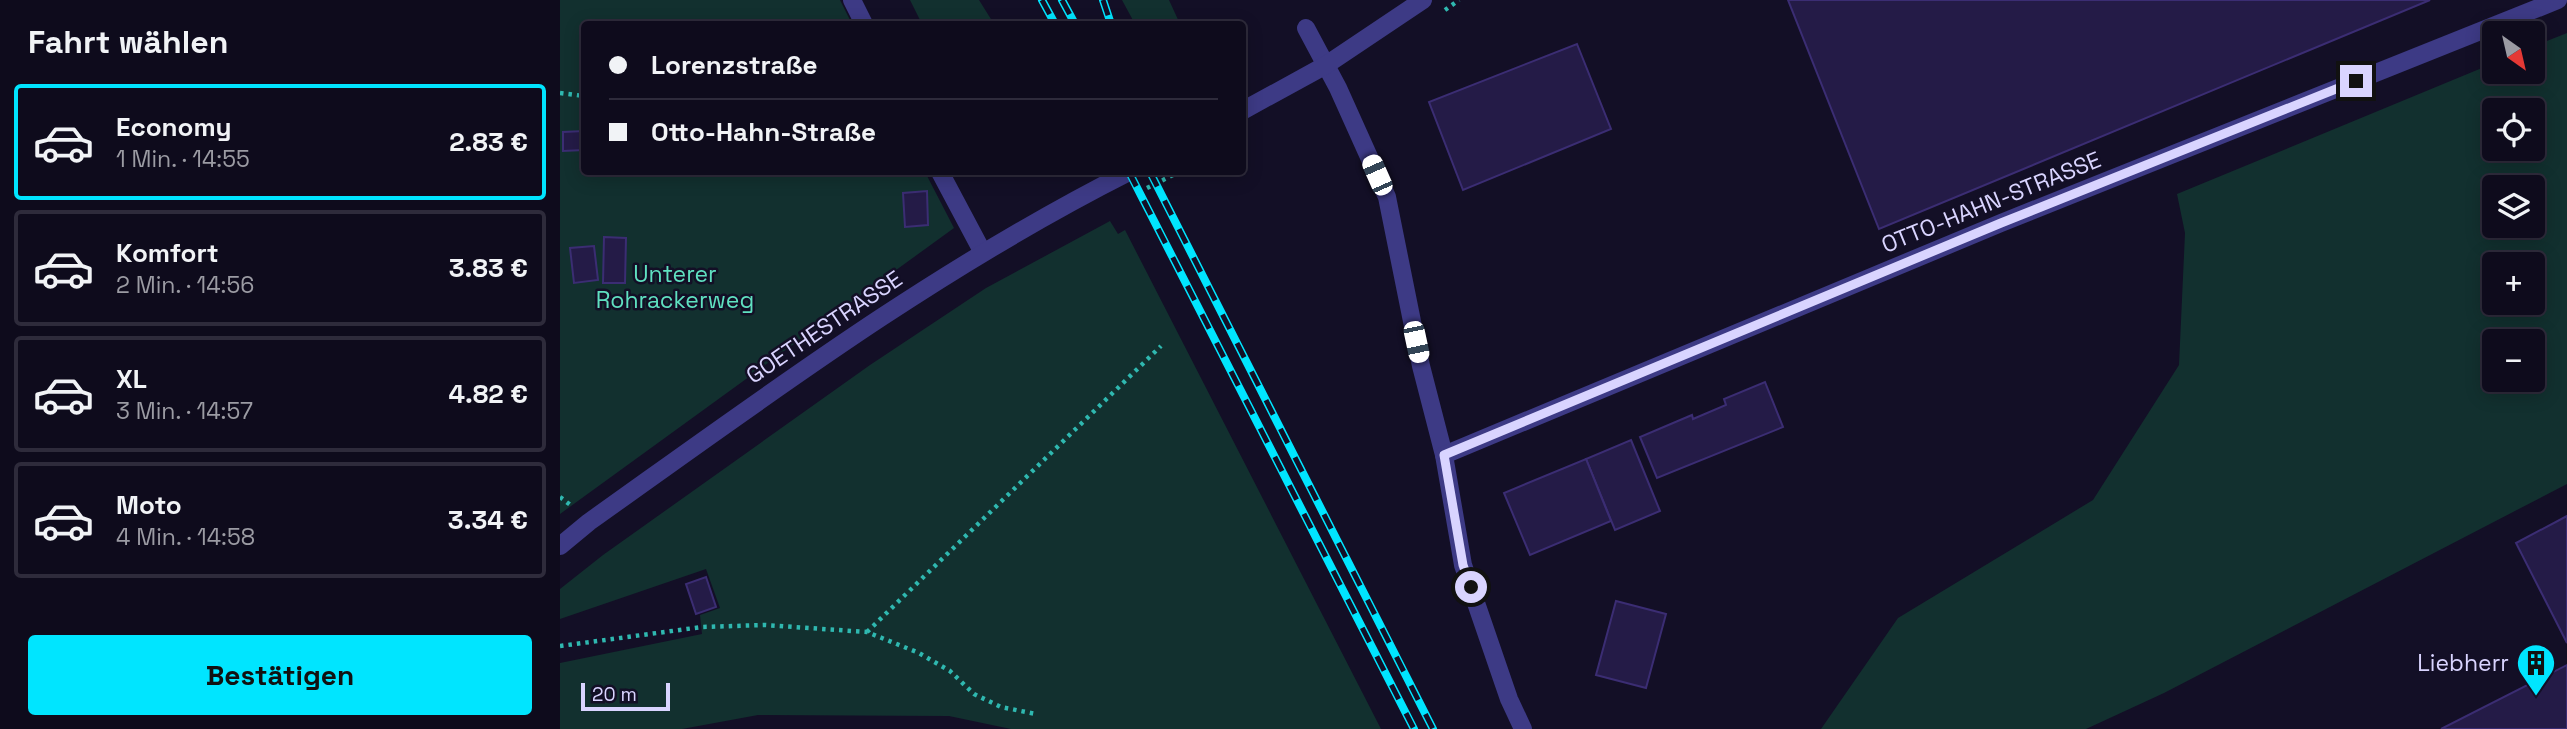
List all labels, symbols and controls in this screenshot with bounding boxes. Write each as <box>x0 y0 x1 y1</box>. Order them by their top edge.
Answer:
north arrow <box>2482 21 2544 84</box>
map controls <box>2482 21 2545 392</box>
text: Fahrt wählen <box>28 22 228 62</box>
text: Lorenzstraße <box>651 48 817 82</box>
route end <box>2340 65 2372 97</box>
button: locate <box>2482 98 2545 161</box>
text: Economy <box>116 110 232 144</box>
icon: car <box>32 111 95 174</box>
text: Otto-Hahn-Straße <box>651 115 876 149</box>
text: 2.83 € <box>449 125 528 159</box>
text: 1 Min. · 14:55 <box>116 144 250 174</box>
street label: OTTO-HAHN-STRASSE <box>1877 144 2105 260</box>
car <box>1359 152 1396 198</box>
button: layers <box>2482 175 2545 238</box>
text: Komfort <box>116 236 219 270</box>
icon: car <box>32 237 95 300</box>
text: 3.83 € <box>449 251 528 285</box>
button: + <box>2482 252 2545 315</box>
park label: Unterer Rohrackerweg <box>596 259 754 315</box>
street label: GOETHESTRASSE <box>740 264 908 390</box>
text: 2 Min. · 14:56 <box>116 270 254 300</box>
car <box>1402 319 1431 365</box>
button: − <box>2482 329 2545 392</box>
text: XL <box>116 362 147 396</box>
icon: car <box>32 363 95 426</box>
text: 4.82 € <box>448 377 528 411</box>
text: 3 Min. · 14:57 <box>116 396 253 426</box>
text: Moto <box>116 488 182 522</box>
icon: car <box>32 489 95 552</box>
text: 3.34 € <box>448 503 528 537</box>
text: 4 Min. · 14:58 <box>116 522 255 552</box>
route start <box>1455 571 1487 603</box>
button: Bestätigen <box>28 635 532 715</box>
building icon: Liebherr <box>2515 642 2557 697</box>
place label: Liebherr <box>2417 648 2509 678</box>
scale bar <box>581 680 670 712</box>
text: 20 m <box>592 682 637 707</box>

